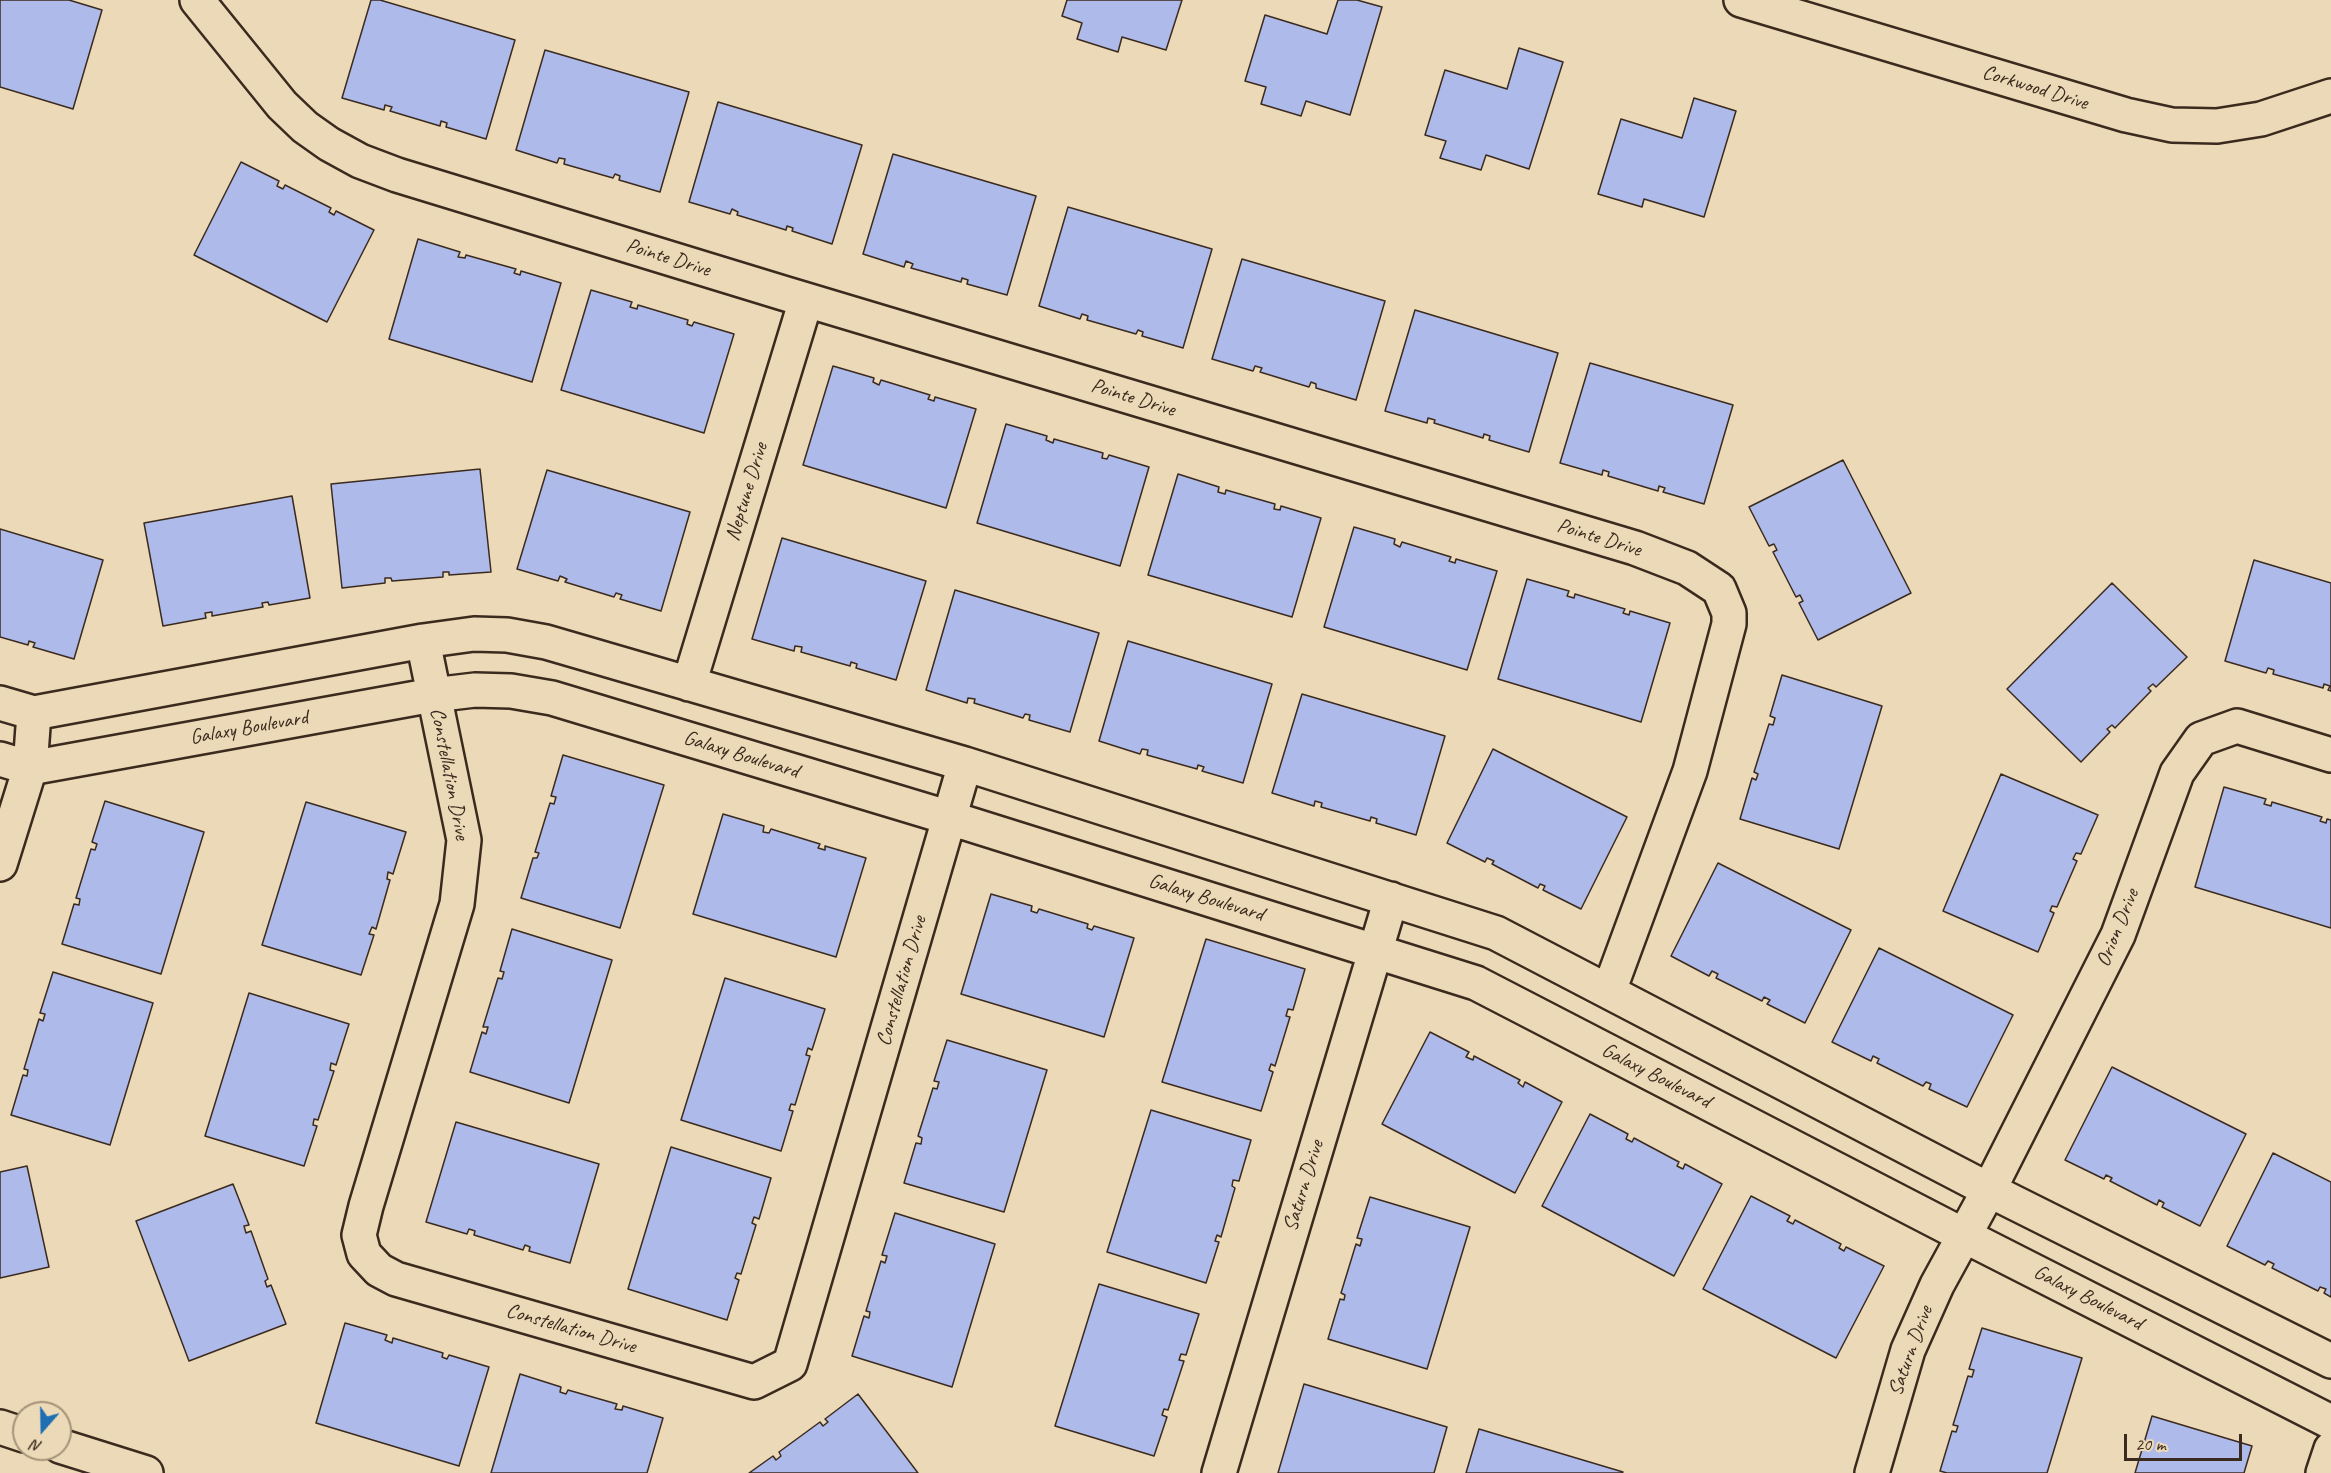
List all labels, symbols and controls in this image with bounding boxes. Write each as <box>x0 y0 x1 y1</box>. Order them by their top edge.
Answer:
street label: Corkwood Drive <box>1979 60 2091 116</box>
street label: Pointe Drive <box>623 233 713 283</box>
street label: Pointe Drive <box>1088 373 1178 423</box>
street label: Neptune Drive <box>720 440 774 544</box>
street label: Pointe Drive <box>1554 513 1644 563</box>
street label: Galaxy Boulevard <box>188 705 310 751</box>
street label: Constellation Drive <box>424 706 474 842</box>
street label: Galaxy Boulevard <box>680 726 802 784</box>
street label: Galaxy Boulevard <box>1145 869 1267 927</box>
street label: Orion Drive <box>2091 885 2145 971</box>
street label: Constellation Drive <box>871 913 933 1049</box>
street label: Galaxy Boulevard <box>1597 1038 1715 1114</box>
street label: Saturn Drive <box>1278 1138 1330 1234</box>
street label: Galaxy Boulevard <box>2029 1260 2147 1336</box>
street label: Constellation Drive <box>503 1298 639 1360</box>
street label: Saturn Drive <box>1883 1303 1939 1399</box>
north arrow <box>12 1401 72 1461</box>
scale bar <box>2127 1422 2246 1460</box>
text: 20 m <box>2135 1433 2166 1455</box>
text: N <box>28 1435 45 1457</box>

